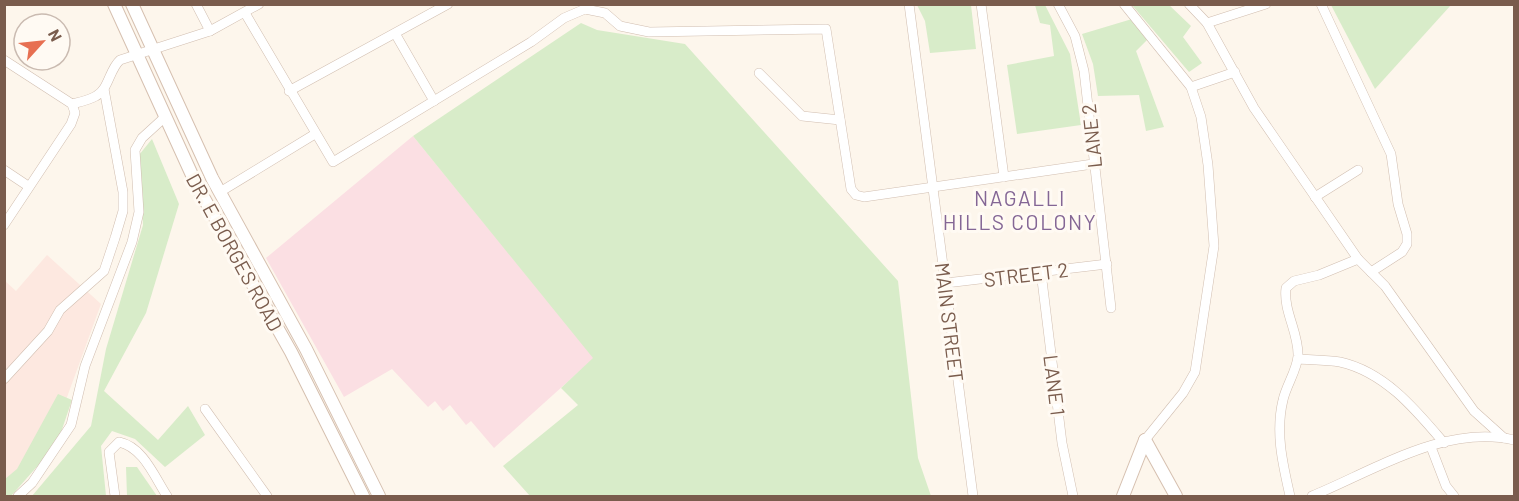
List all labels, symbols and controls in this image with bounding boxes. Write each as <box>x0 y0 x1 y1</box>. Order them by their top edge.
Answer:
north arrow <box>12 12 72 72</box>
text: N <box>45 26 67 44</box>
street label: LANE 2 <box>1076 103 1106 169</box>
street label: DR. E BORGES ROAD <box>182 169 288 335</box>
district label: NAGALLI HILLS COLONY <box>943 185 1097 234</box>
street label: STREET 2 <box>982 257 1070 291</box>
street label: MAIN STREET <box>931 261 969 383</box>
street label: LANE 1 <box>1039 353 1071 417</box>

